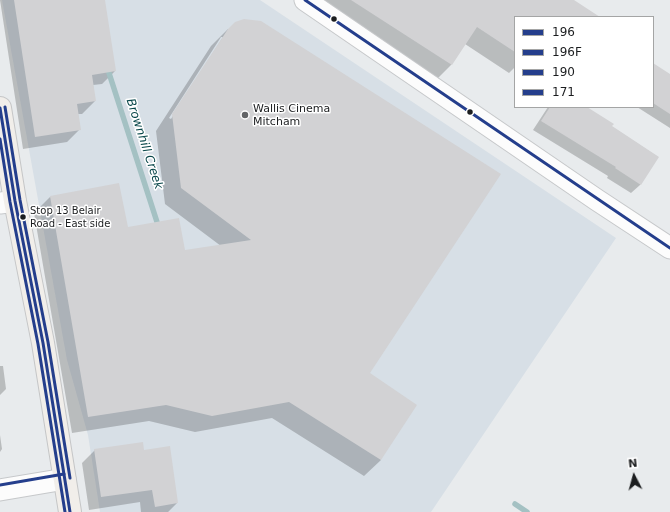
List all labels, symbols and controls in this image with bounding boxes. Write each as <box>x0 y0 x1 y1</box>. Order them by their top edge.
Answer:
unlabelled marker <box>329 14 339 24</box>
legend <box>514 16 654 108</box>
text: 196 <box>552 25 575 39</box>
text: 196F <box>552 45 582 59</box>
text: 190 <box>552 65 575 79</box>
text: 171 <box>552 85 575 99</box>
water label: Brownhill Creek <box>123 97 165 191</box>
place label: Wallis Cinema Mitcham <box>253 102 330 128</box>
unlabelled marker <box>465 107 475 117</box>
marker: Wallis Cinema Mitcham <box>240 110 250 120</box>
place label: Stop 13 Belair Road - East side <box>30 205 110 228</box>
marker: Stop 13 Belair Road - East side <box>18 212 28 222</box>
north arrow <box>614 456 654 496</box>
text: N <box>627 457 638 471</box>

